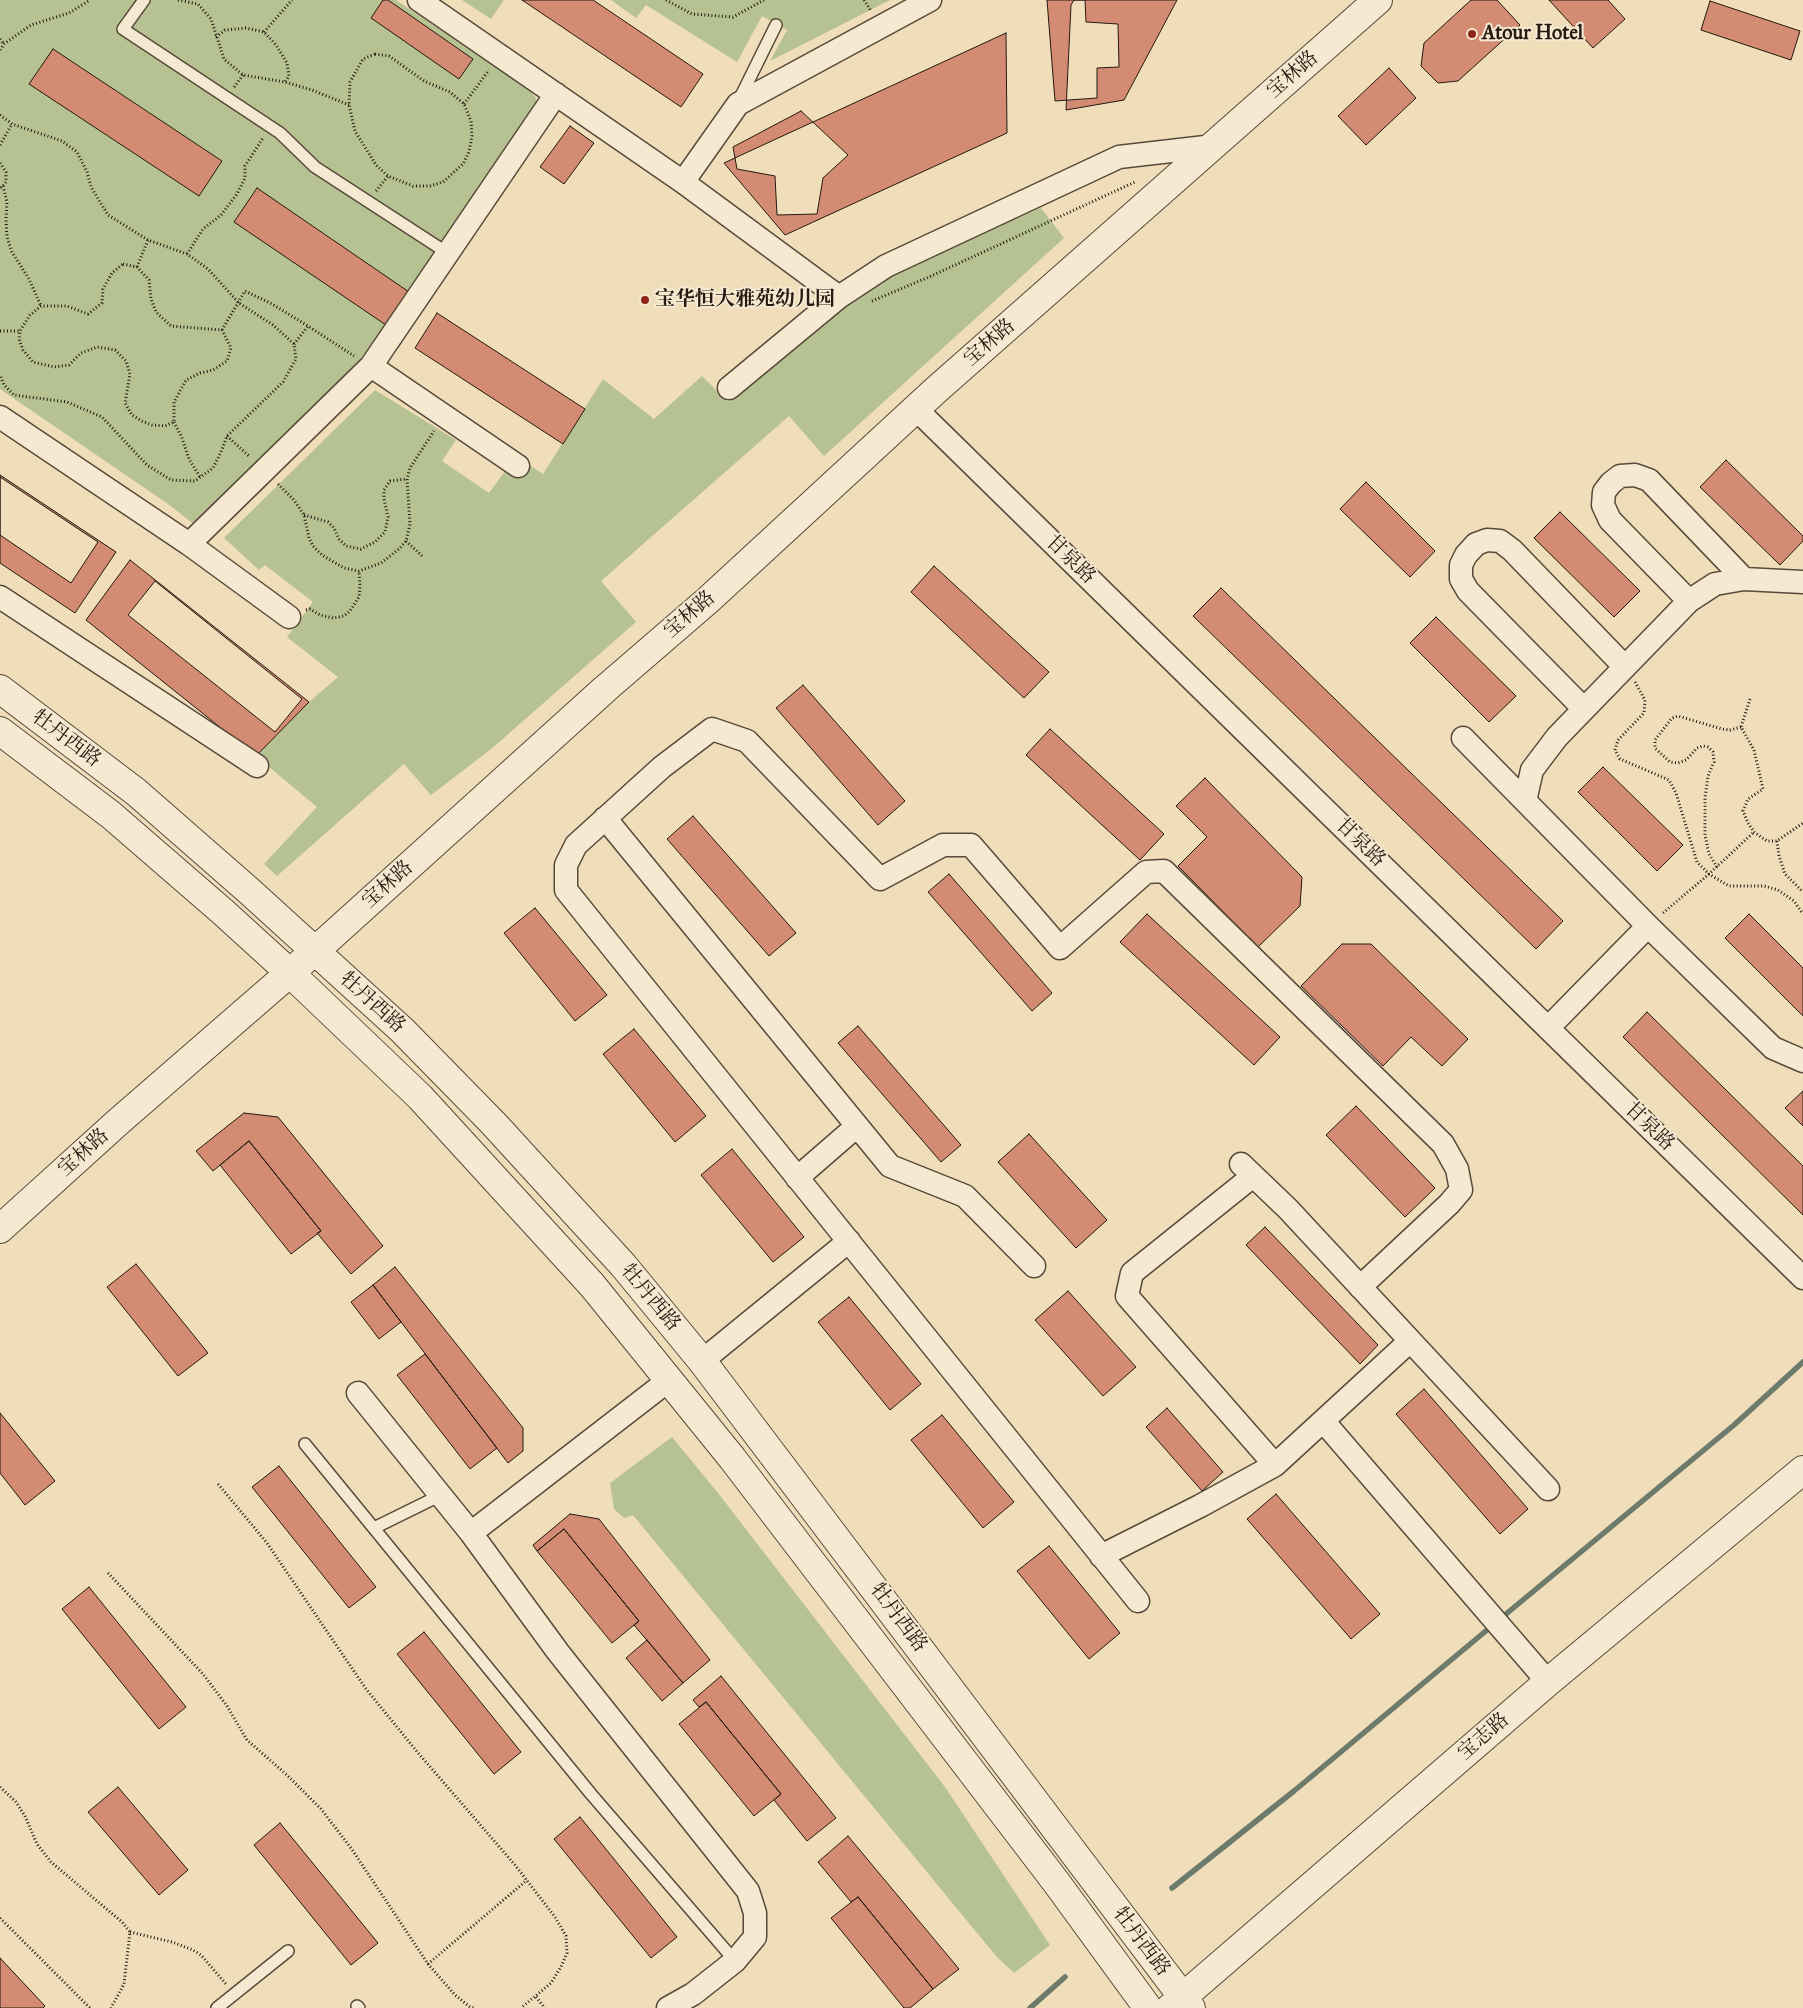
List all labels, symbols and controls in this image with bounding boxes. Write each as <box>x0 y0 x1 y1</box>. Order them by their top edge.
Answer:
place label: Atour Hotel <box>1482 22 1583 46</box>
marker: Atour Hotel <box>1466 28 1478 40</box>
street label: 宝林路 <box>1262 46 1324 104</box>
place label: 宝华恒大雅苑幼儿园 <box>655 288 835 312</box>
marker: 宝华恒大雅苑幼儿园 <box>639 294 651 306</box>
street label: 宝林路 <box>959 314 1021 372</box>
street label: 甘泉路 <box>1040 531 1100 589</box>
street label: 宝林路 <box>659 586 721 644</box>
street label: 牡丹西路 <box>27 705 105 773</box>
street label: 甘泉路 <box>1330 814 1390 872</box>
street label: 宝林路 <box>358 856 418 914</box>
street label: 牡丹西路 <box>334 967 410 1039</box>
street label: 甘泉路 <box>1619 1098 1679 1156</box>
street label: 宝林路 <box>54 1124 114 1182</box>
street label: 牡丹西路 <box>615 1260 685 1336</box>
street label: 牡丹西路 <box>864 1579 932 1657</box>
street label: 宝志路 <box>1453 1708 1515 1766</box>
street label: 牡丹西路 <box>1107 1903 1175 1981</box>

